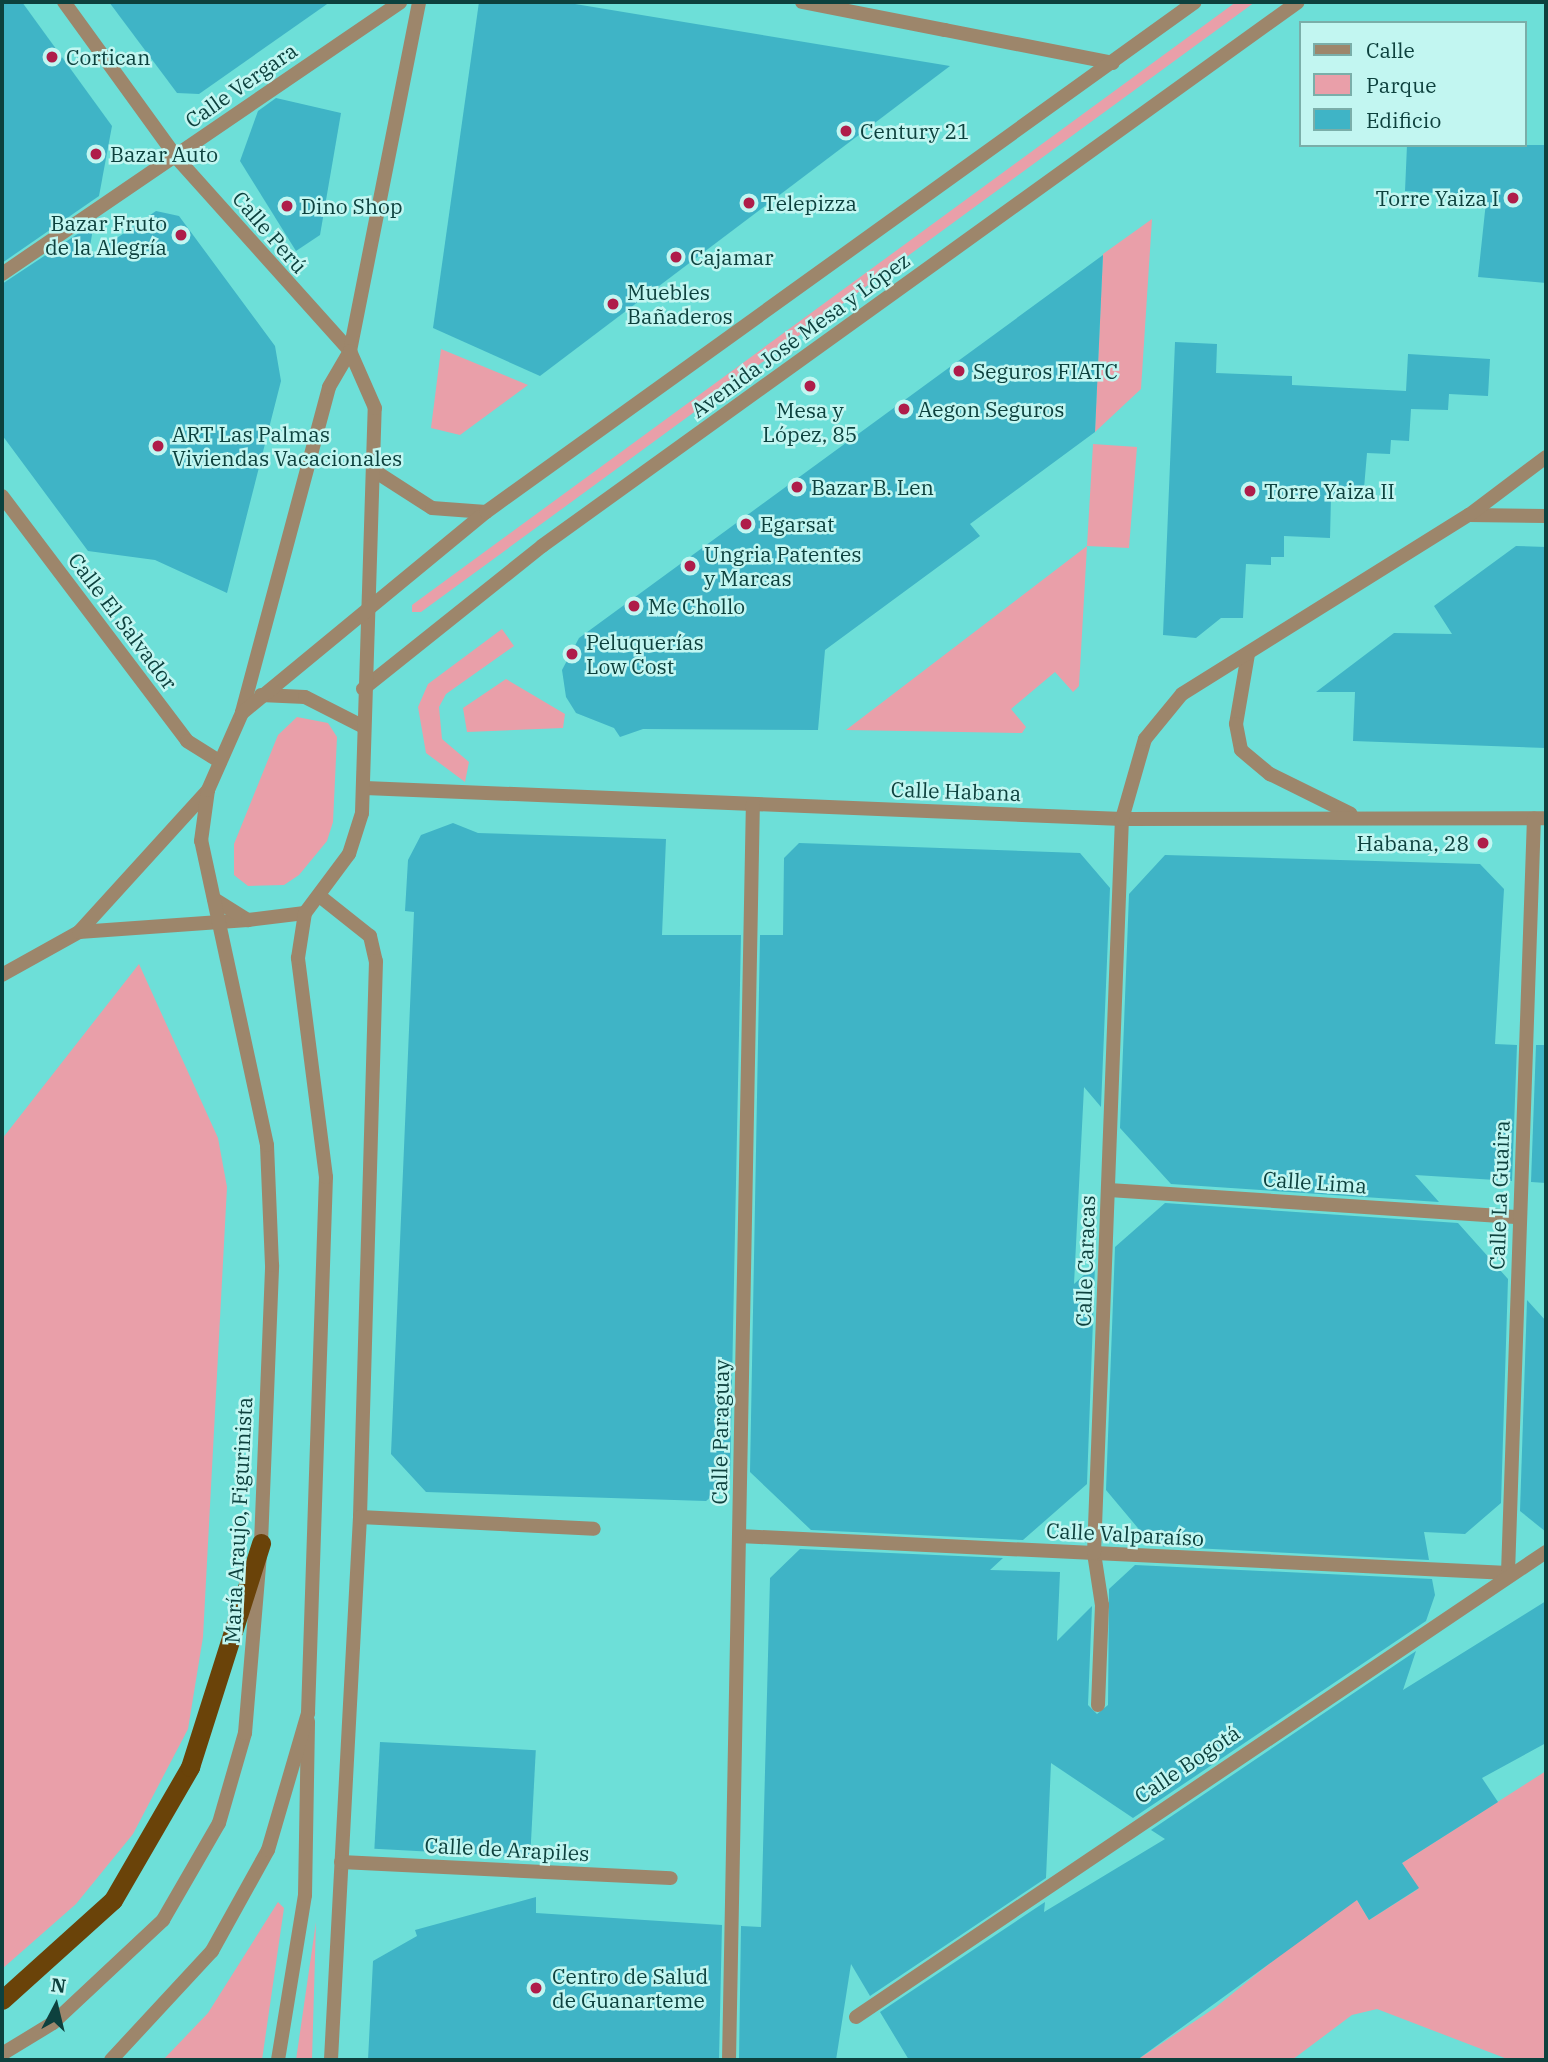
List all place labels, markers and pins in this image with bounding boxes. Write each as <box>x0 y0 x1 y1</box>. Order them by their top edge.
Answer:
place label: Cortican <box>66 44 150 70</box>
marker: Cortican <box>44 49 60 65</box>
place label: Century 21 <box>860 118 970 144</box>
marker: Century 21 <box>838 123 854 139</box>
place label: Bazar Auto <box>110 141 218 167</box>
marker: Bazar Auto <box>88 146 104 162</box>
place label: Torre Yaiza I <box>1375 185 1499 211</box>
place label: Telepizza <box>763 190 857 216</box>
marker: Torre Yaiza I <box>1505 190 1521 206</box>
place label: Dino Shop <box>301 193 403 219</box>
marker: Telepizza <box>741 195 757 211</box>
marker: Dino Shop <box>279 198 295 214</box>
place label: Bazar Fruto de la Alegría <box>45 210 167 260</box>
marker: Bazar Fruto de la Alegría <box>173 227 189 243</box>
place label: Cajamar <box>690 244 773 270</box>
marker: Cajamar <box>668 249 684 265</box>
place label: Muebles Bañaderos <box>627 279 733 329</box>
marker: Muebles Bañaderos <box>605 296 621 312</box>
place label: Seguros FIATC <box>973 358 1118 384</box>
marker: Seguros FIATC <box>951 363 967 379</box>
marker: Mesa y López, 85 <box>802 378 818 394</box>
place label: Aegon Seguros <box>918 396 1064 422</box>
place label: Mesa y López, 85 <box>763 397 857 447</box>
marker: Aegon Seguros <box>896 401 912 417</box>
place label: ART Las Palmas Viviendas Vacacionales <box>172 421 402 471</box>
marker: ART Las Palmas Viviendas Vacacionales <box>150 438 166 454</box>
place label: Bazar B. Len <box>811 474 934 500</box>
place label: Torre Yaiza II <box>1264 478 1395 504</box>
marker: Bazar B. Len <box>789 479 805 495</box>
marker: Torre Yaiza II <box>1242 483 1258 499</box>
place label: Egarsat <box>760 511 834 537</box>
marker: Egarsat <box>738 516 754 532</box>
place label: Ungria Patentes y Marcas <box>704 541 862 591</box>
marker: Ungria Patentes y Marcas <box>682 558 698 574</box>
place label: Mc Chollo <box>648 593 745 619</box>
marker: Mc Chollo <box>626 598 642 614</box>
place label: Peluquerías Low Cost <box>586 629 704 679</box>
marker: Peluquerías Low Cost <box>564 646 580 662</box>
place label: Habana, 28 <box>1356 830 1469 856</box>
marker: Habana, 28 <box>1475 835 1491 851</box>
place label: Centro de Salud de Guanarteme <box>552 1963 708 2013</box>
marker: Centro de Salud de Guanarteme <box>526 1978 546 1998</box>

